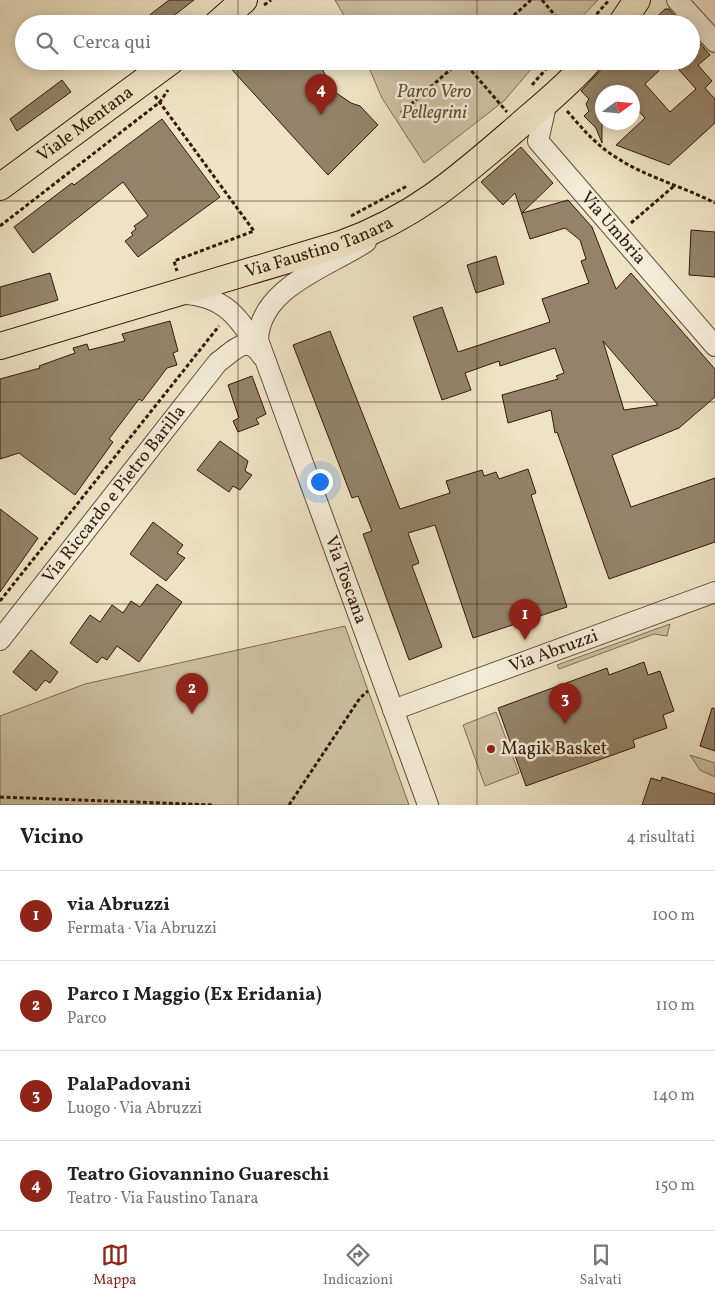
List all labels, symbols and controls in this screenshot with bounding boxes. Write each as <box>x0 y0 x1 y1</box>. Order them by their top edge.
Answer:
search box <box>15 15 700 70</box>
icon: search <box>33 29 61 57</box>
text: Cerca qui <box>73 30 151 56</box>
pin: 4 <box>305 74 337 115</box>
street label: Viale Mentana <box>32 80 139 168</box>
park label: Parco Vero Pellegrini <box>397 80 471 126</box>
north arrow <box>595 85 640 130</box>
street label: Via Umbria <box>574 186 652 270</box>
street label: Via Faustino Tanara <box>242 210 398 285</box>
street label: Via Riccardo e Pietro Barilla <box>37 400 192 589</box>
your location <box>307 469 333 495</box>
street label: Via Toscana <box>318 532 373 627</box>
pin: 1 <box>509 599 541 640</box>
street label: Via Abruzzi <box>506 623 602 679</box>
pin: 2 <box>176 673 208 714</box>
pin: 3 <box>549 683 581 724</box>
place label: Magik Basket <box>501 737 607 762</box>
marker: Magik Basket <box>485 743 497 755</box>
text: Vicino <box>20 823 84 852</box>
text: 4 risultati <box>626 827 695 849</box>
text: via Abruzzi <box>67 892 170 918</box>
text: 1 <box>33 905 39 927</box>
text: 100 m <box>652 905 695 927</box>
text: Fermata · Via Abruzzi <box>67 918 217 940</box>
text: Parco 1 Maggio (Ex Eridania) <box>67 982 322 1008</box>
text: 2 <box>32 995 40 1017</box>
text: 110 m <box>656 995 695 1017</box>
text: Parco <box>67 1008 107 1030</box>
text: PalaPadovani <box>67 1072 191 1098</box>
text: 3 <box>32 1085 40 1107</box>
text: 140 m <box>653 1085 695 1107</box>
text: Luogo · Via Abruzzi <box>67 1098 202 1120</box>
text: Teatro Giovannino Guareschi <box>67 1162 329 1188</box>
text: 4 <box>31 1175 41 1197</box>
text: 150 m <box>654 1175 695 1197</box>
text: Teatro · Via Faustino Tanara <box>67 1188 258 1210</box>
tab: Mappa <box>93 1241 136 1290</box>
tab: Indicazioni <box>323 1241 393 1290</box>
tab: Salvati <box>580 1241 622 1290</box>

